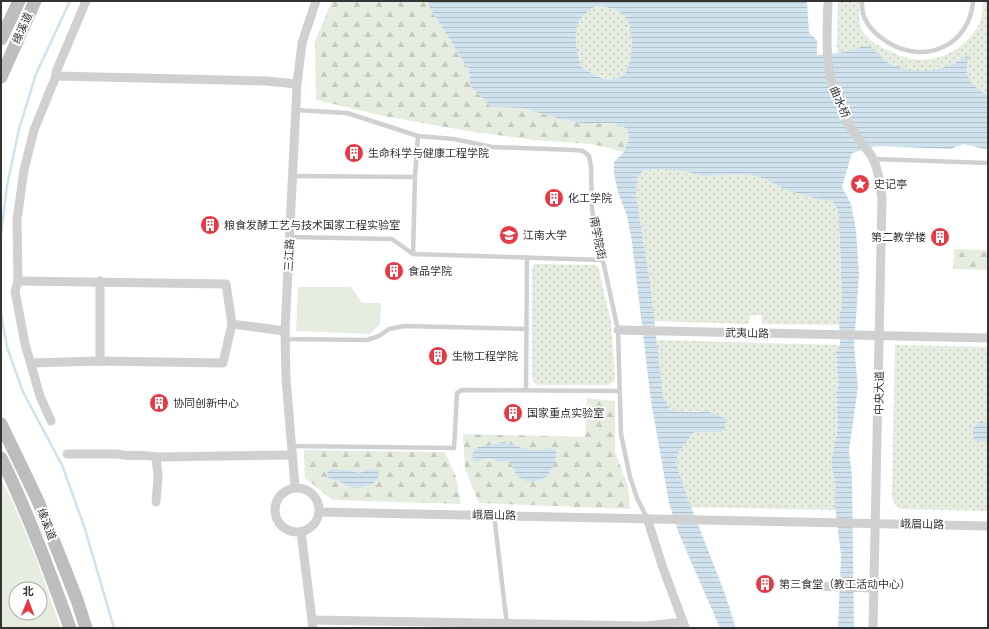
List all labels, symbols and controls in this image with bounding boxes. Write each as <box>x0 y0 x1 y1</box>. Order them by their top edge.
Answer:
street label: 缘溪道 <box>9 10 34 46</box>
street label: 曲水桥 <box>828 84 853 120</box>
building icon: 生命科学与健康工程学院 <box>343 142 365 164</box>
place label: 生命科学与健康工程学院 <box>368 146 489 159</box>
place icon: 史记亭 <box>849 173 871 195</box>
place label: 史记亭 <box>874 177 907 190</box>
building icon: 化工学院 <box>543 187 565 209</box>
place label: 化工学院 <box>568 191 612 204</box>
building icon: 粮食发酵工艺与技术国家工程实验室 <box>199 214 221 236</box>
street label: 南学院街 <box>588 215 609 261</box>
place label: 粮食发酵工艺与技术国家工程实验室 <box>224 218 400 231</box>
school or university icon: 江南大学 <box>498 224 520 246</box>
building icon: 第二教学楼 <box>929 226 951 248</box>
place label: 江南大学 <box>523 228 567 241</box>
place label: 第二教学楼 <box>871 230 926 243</box>
street label: 三江路 <box>281 238 296 272</box>
building icon: 食品学院 <box>383 260 405 282</box>
place label: 食品学院 <box>408 264 452 277</box>
street label: 武夷山路 <box>725 326 769 339</box>
building icon: 生物工程学院 <box>427 345 449 367</box>
place label: 生物工程学院 <box>452 349 518 362</box>
street label: 中央大道 <box>872 371 885 415</box>
building icon: 协同创新中心 <box>148 392 170 414</box>
place label: 协同创新中心 <box>173 396 239 409</box>
building icon: 国家重点实验室 <box>502 402 524 424</box>
place label: 国家重点实验室 <box>527 406 604 419</box>
street label: 缘溪道 <box>35 506 59 542</box>
street label: 峨眉山路 <box>472 508 516 521</box>
street label: 峨眉山路 <box>900 517 944 530</box>
building icon: 第三食堂（教工活动中心） <box>754 573 776 595</box>
place label: 第三食堂（教工活动中心） <box>779 577 911 590</box>
north arrow <box>8 581 48 621</box>
text: 北 <box>23 584 34 597</box>

